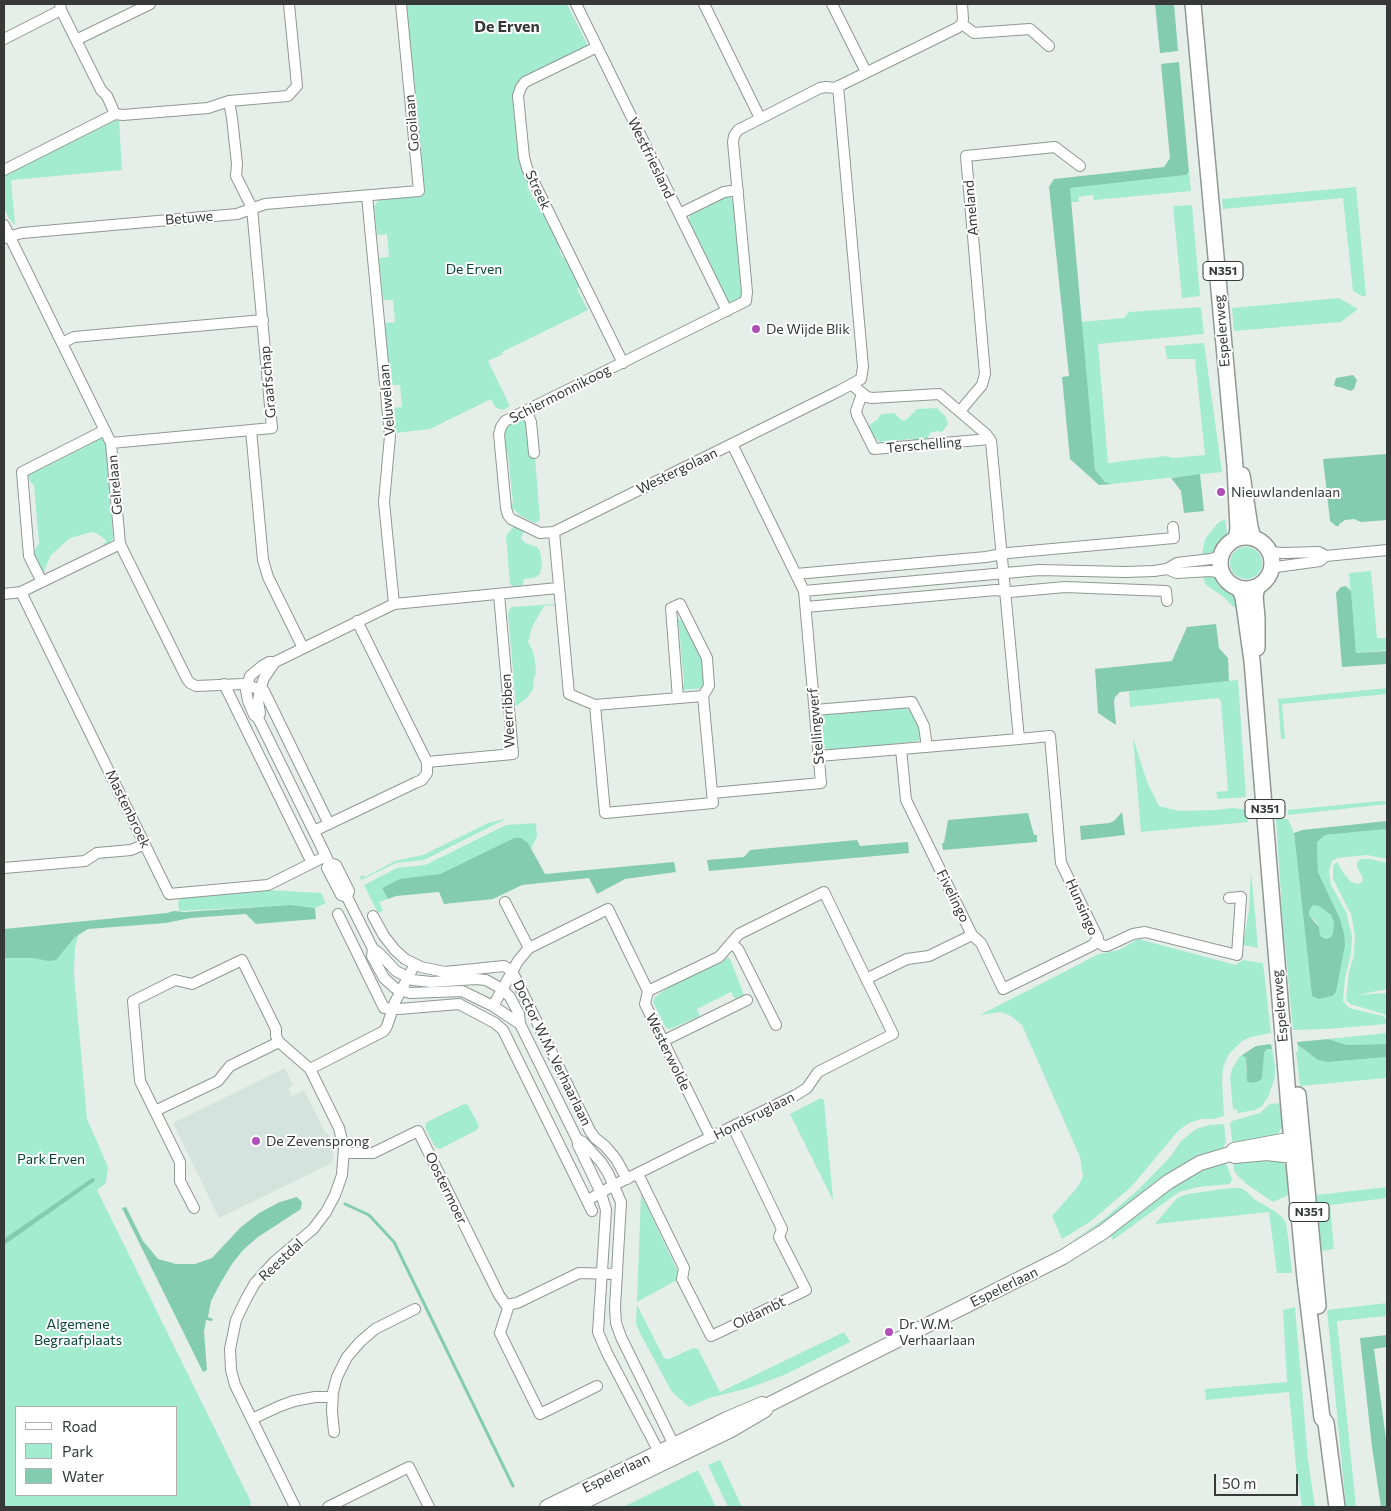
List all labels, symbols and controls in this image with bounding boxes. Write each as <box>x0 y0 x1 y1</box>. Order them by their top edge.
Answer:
district label: De Erven <box>474 17 540 37</box>
street label: Gooilaan <box>401 94 423 152</box>
street label: Westfriesland <box>624 115 678 201</box>
street label: Streek <box>522 168 554 212</box>
street label: Ameland <box>960 179 982 237</box>
street label: Betuwe <box>164 208 214 228</box>
park label: De Erven <box>446 261 502 277</box>
road number: N351 <box>1203 262 1243 280</box>
street label: Espelerweg <box>1210 294 1234 368</box>
place label: De Wijde Blik <box>766 321 850 337</box>
marker: De Wijde Blik <box>750 323 762 335</box>
street label: Graafschap <box>256 345 280 419</box>
street label: Schiermonnikoog <box>506 361 614 427</box>
street label: Veluwelaan <box>375 363 399 437</box>
street label: Terschelling <box>886 433 962 457</box>
street label: Westergolaan <box>634 444 720 498</box>
street label: Gelrelaan <box>104 454 126 516</box>
place label: Nieuwlandenlaan <box>1231 484 1340 500</box>
marker: Nieuwlandenlaan <box>1215 486 1227 498</box>
street label: Weerribben <box>498 673 518 749</box>
street label: Stellingwerf <box>804 687 828 765</box>
street label: Mastenbroek <box>102 767 154 851</box>
road number: N351 <box>1245 800 1285 819</box>
street label: Fivelingo <box>933 867 973 925</box>
street label: Hunsingo <box>1062 876 1102 938</box>
street label: Espelerweg <box>1268 969 1292 1043</box>
street label: Doctor W.M. Verhaarlaan <box>509 977 595 1129</box>
street label: Westerwolde <box>642 1011 694 1093</box>
street label: Hondsruglaan <box>711 1088 797 1144</box>
place label: De Zevensprong <box>266 1133 369 1149</box>
marker: De Zevensprong <box>250 1135 262 1147</box>
street label: Oostermoer <box>421 1149 471 1227</box>
park label: Park Erven <box>17 1151 85 1167</box>
road number: N351 <box>1289 1202 1329 1222</box>
street label: Reestdal <box>255 1235 307 1285</box>
street label: Espelerlaan <box>967 1263 1041 1311</box>
street label: Oldambt <box>730 1293 788 1333</box>
park label: Algemene Begraafplaats <box>34 1316 122 1348</box>
place label: Dr. W.M. Verhaarlaan <box>899 1316 975 1348</box>
marker: Dr. W.M. Verhaarlaan <box>883 1326 895 1338</box>
legend <box>15 1406 178 1496</box>
text: Road <box>62 1417 97 1435</box>
text: Park <box>62 1442 93 1460</box>
street label: Espelerlaan <box>579 1449 653 1497</box>
scale bar <box>1216 1464 1300 1496</box>
text: Water <box>62 1467 104 1485</box>
text: 50 m <box>1222 1474 1256 1492</box>

